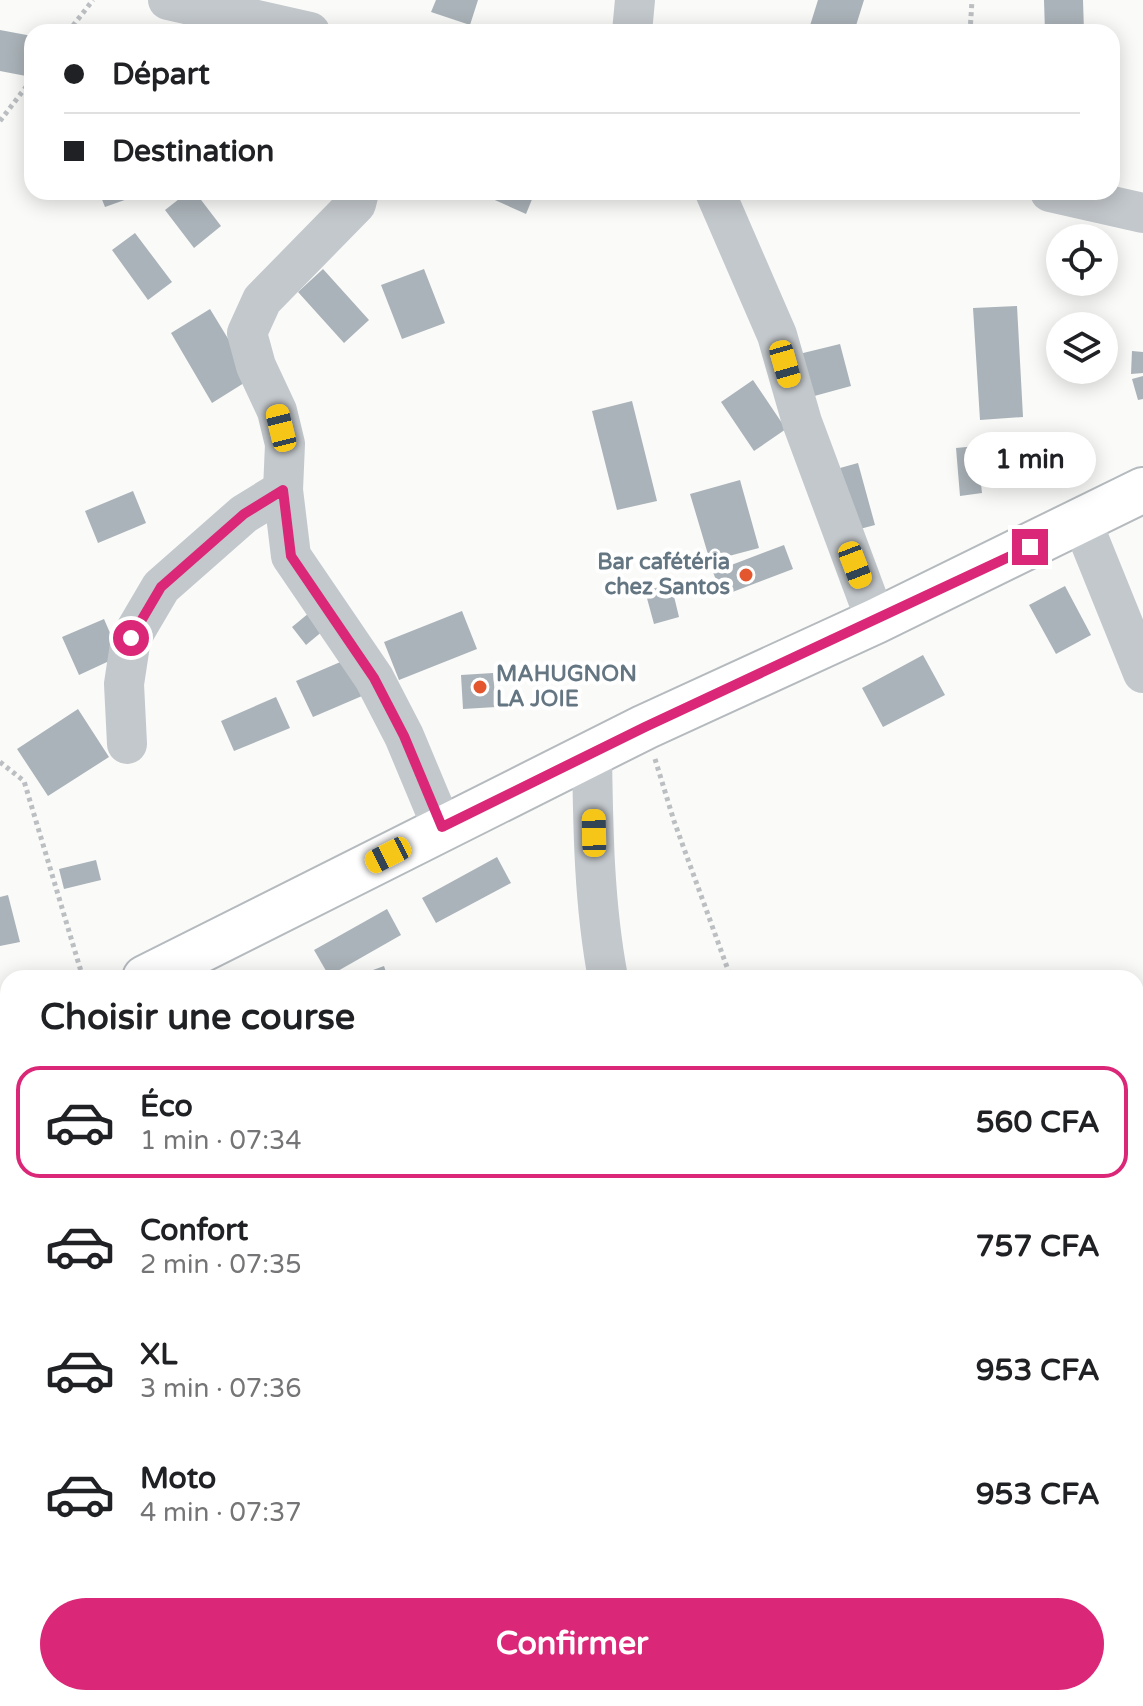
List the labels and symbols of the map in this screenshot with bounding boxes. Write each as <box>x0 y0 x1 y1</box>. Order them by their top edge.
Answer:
car <box>767 338 803 390</box>
car <box>264 402 298 454</box>
callout: 1 min <box>964 431 1096 487</box>
route end <box>1012 529 1048 565</box>
car <box>835 538 875 592</box>
place label: Bar cafétéria chez Santos <box>597 549 730 600</box>
marker: Bar cafétéria chez Santos <box>737 566 755 584</box>
route start <box>113 620 149 656</box>
place label: MAHUGNON LA JOIE <box>496 661 637 712</box>
marker: MAHUGNON LA JOIE <box>471 678 489 696</box>
car <box>582 809 606 857</box>
car <box>361 833 415 877</box>

